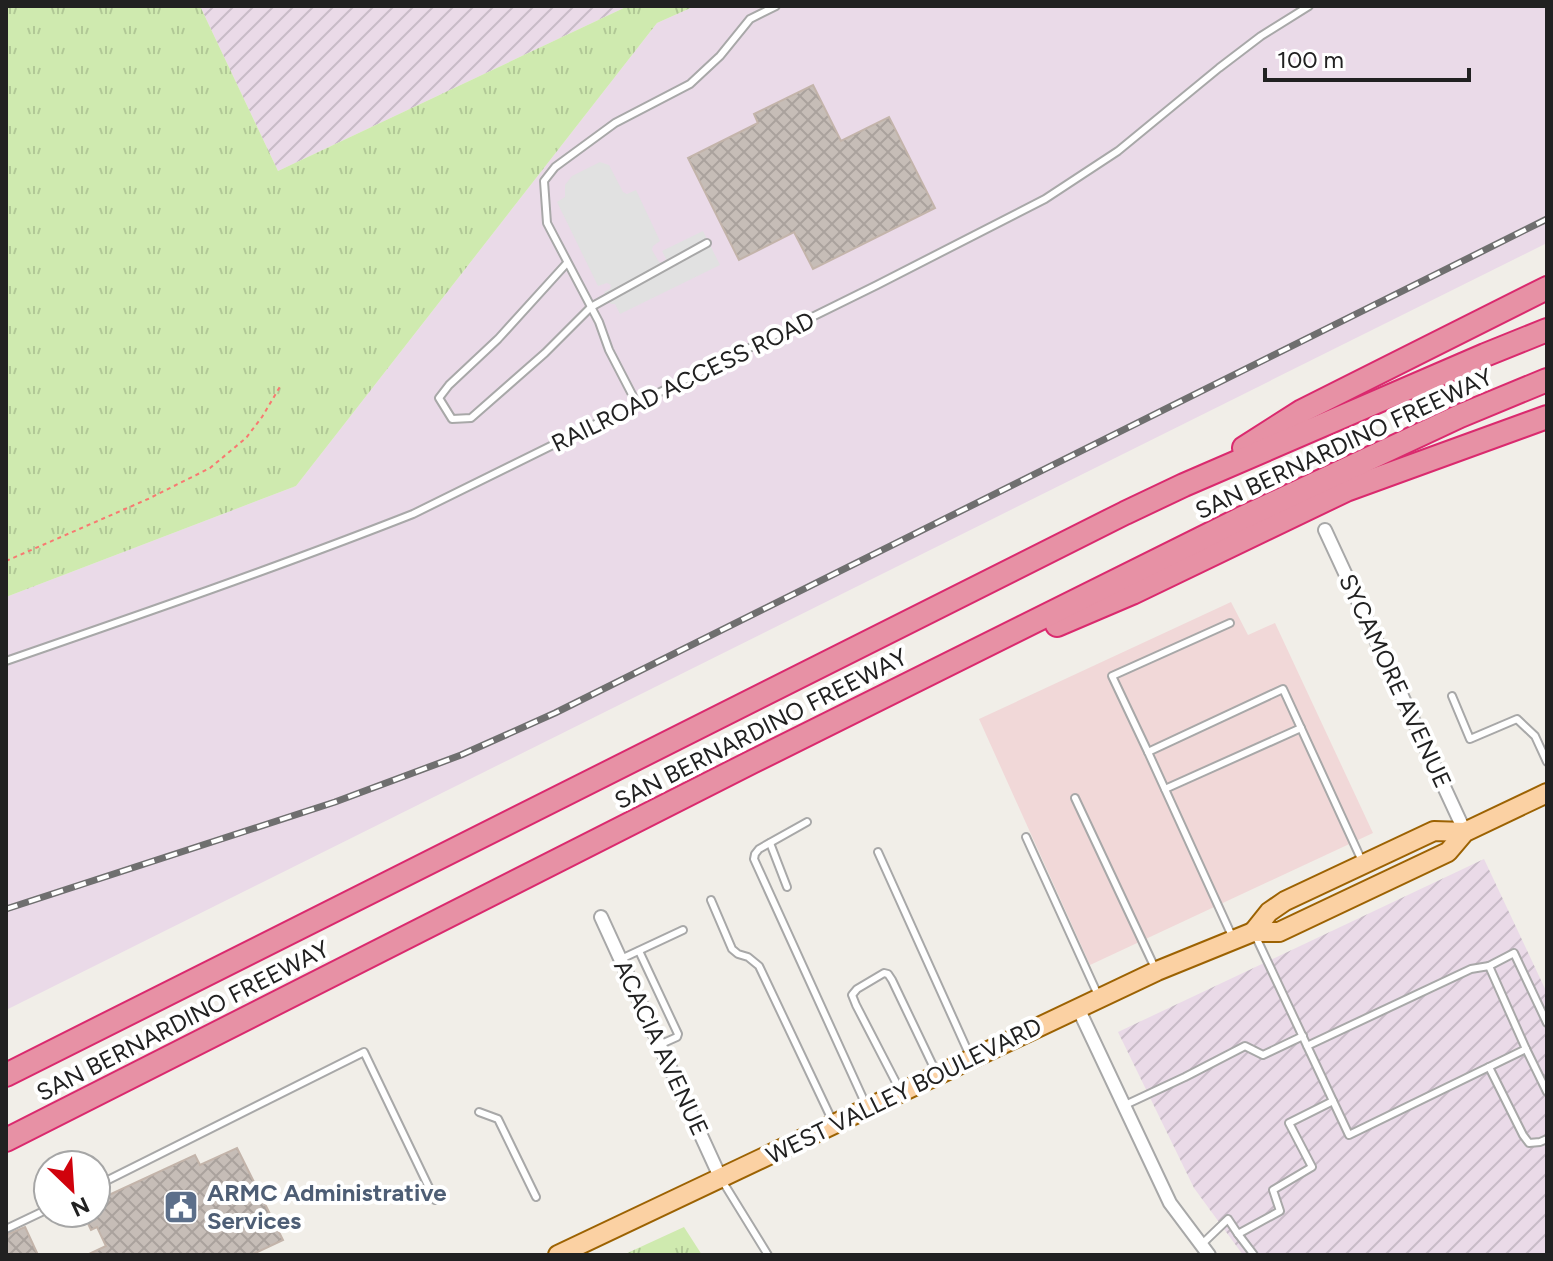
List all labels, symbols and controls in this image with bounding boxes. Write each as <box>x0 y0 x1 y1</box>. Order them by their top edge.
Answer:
scale bar <box>1265 32 1469 82</box>
text: 100 m <box>1277 45 1344 74</box>
street label: RAILROAD ACCESS ROAD <box>547 305 819 458</box>
street label: SAN BERNARDINO FREEWAY <box>1191 362 1497 525</box>
street label: SYCAMORE AVENUE <box>1333 569 1458 792</box>
street label: SAN BERNARDINO FREEWAY <box>610 642 912 815</box>
street label: SAN BERNARDINO FREEWAY <box>32 934 334 1107</box>
street label: ACACIA AVENUE <box>608 955 715 1140</box>
street label: WEST VALLEY BOULEVARD <box>761 1011 1046 1170</box>
north arrow <box>32 1149 112 1229</box>
place label: ARMC Administrative Services <box>207 1178 447 1235</box>
public building icon: ARMC Administrative Services <box>162 1188 200 1226</box>
text: N <box>67 1191 94 1223</box>

